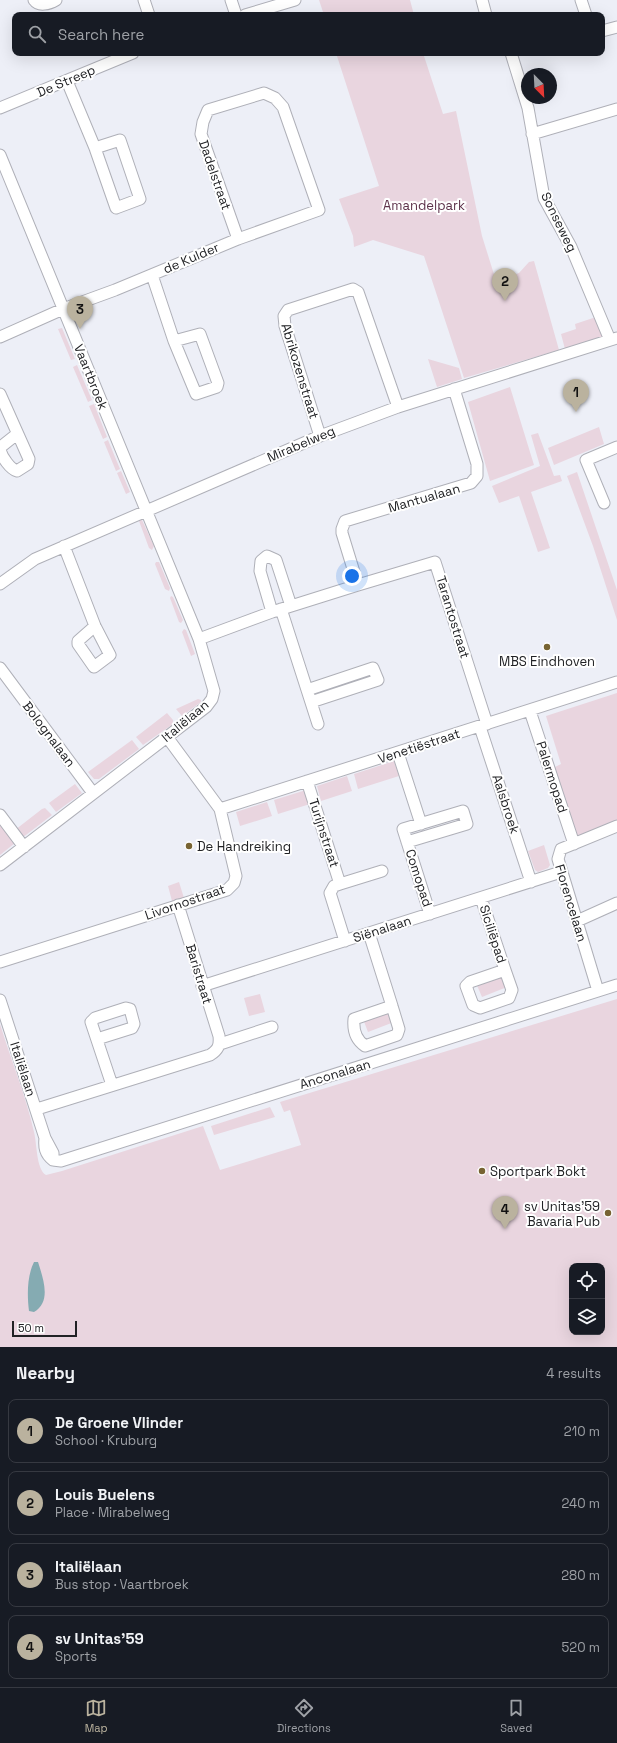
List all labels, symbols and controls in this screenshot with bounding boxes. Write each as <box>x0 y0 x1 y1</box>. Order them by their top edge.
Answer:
search box <box>12 12 605 56</box>
icon: search <box>26 23 48 45</box>
text: Search here <box>58 25 144 44</box>
street label: De Streep <box>34 61 98 101</box>
north arrow <box>521 68 557 104</box>
street label: Dadelstraat <box>195 138 235 212</box>
street label: Sonseweg <box>537 189 581 255</box>
park label: Amandelpark <box>383 197 465 214</box>
street label: de Kulder <box>160 239 222 277</box>
pin: 2 <box>492 268 518 301</box>
pin: 3 <box>67 296 93 329</box>
street label: Abrikozenstraat <box>277 321 323 421</box>
street label: Vaartbroek <box>70 342 112 412</box>
pin: 1 <box>563 379 589 412</box>
street label: Mirabelweg <box>264 422 338 466</box>
street label: Mantualaan <box>386 480 462 516</box>
your location <box>342 566 362 586</box>
street label: Tarantostraat <box>432 574 474 660</box>
marker: MBS Eindhoven <box>542 642 552 652</box>
place label: MBS Eindhoven <box>499 653 595 670</box>
street label: Italiëlaan <box>158 696 212 746</box>
street label: Bolognalaan <box>19 698 79 770</box>
street label: Venetiëstraat <box>376 725 462 767</box>
street label: Palermopad <box>532 739 572 815</box>
street label: Aalsbroek <box>488 772 524 836</box>
street label: Turijnstraat <box>305 796 343 870</box>
place label: De Handreiking <box>197 838 291 855</box>
marker: De Handreiking <box>184 841 194 851</box>
street label: Comopad <box>402 847 436 909</box>
street label: Florencelaan <box>551 862 591 944</box>
street label: Livornostraat <box>143 880 227 924</box>
street label: Siciliëpad <box>476 903 510 965</box>
street label: Siënalaan <box>351 912 413 946</box>
street label: Baristraat <box>182 942 216 1006</box>
street label: Italiëlaan <box>6 1039 40 1099</box>
street label: Anconalaan <box>297 1055 373 1093</box>
place label: Sportpark Bokt <box>490 1163 586 1180</box>
marker: Sportpark Bokt <box>477 1166 487 1176</box>
pin: 4 <box>492 1196 518 1229</box>
place label: sv Unitas'59 Bavaria Pub <box>524 1198 600 1230</box>
marker: sv Unitas'59 Bavaria Pub <box>603 1208 613 1218</box>
map controls <box>569 1263 605 1335</box>
button: locate <box>569 1263 605 1299</box>
button: layers <box>569 1299 605 1335</box>
scale bar <box>12 1319 77 1338</box>
text: 50 m <box>18 1321 44 1335</box>
text: Nearby <box>16 1362 75 1384</box>
text: 4 results <box>546 1365 601 1382</box>
text: De Groene Vlinder <box>55 1413 183 1432</box>
text: 1 <box>27 1423 33 1440</box>
text: 210 m <box>564 1423 600 1440</box>
text: School · Kruburg <box>55 1432 157 1449</box>
text: Louis Buelens <box>55 1485 155 1504</box>
text: 2 <box>26 1495 34 1512</box>
text: 240 m <box>562 1495 600 1512</box>
text: Place · Mirabelweg <box>55 1504 170 1521</box>
text: Italiëlaan <box>55 1557 122 1576</box>
text: 3 <box>26 1567 34 1584</box>
text: 280 m <box>561 1567 600 1584</box>
text: Bus stop · Vaartbroek <box>55 1576 189 1593</box>
text: sv Unitas'59 <box>55 1629 144 1648</box>
text: 4 <box>26 1639 34 1656</box>
text: 520 m <box>562 1639 600 1656</box>
text: Sports <box>55 1648 97 1665</box>
tab: Map <box>85 1697 108 1735</box>
tab: Directions <box>277 1697 331 1735</box>
tab: Saved <box>500 1697 532 1735</box>

